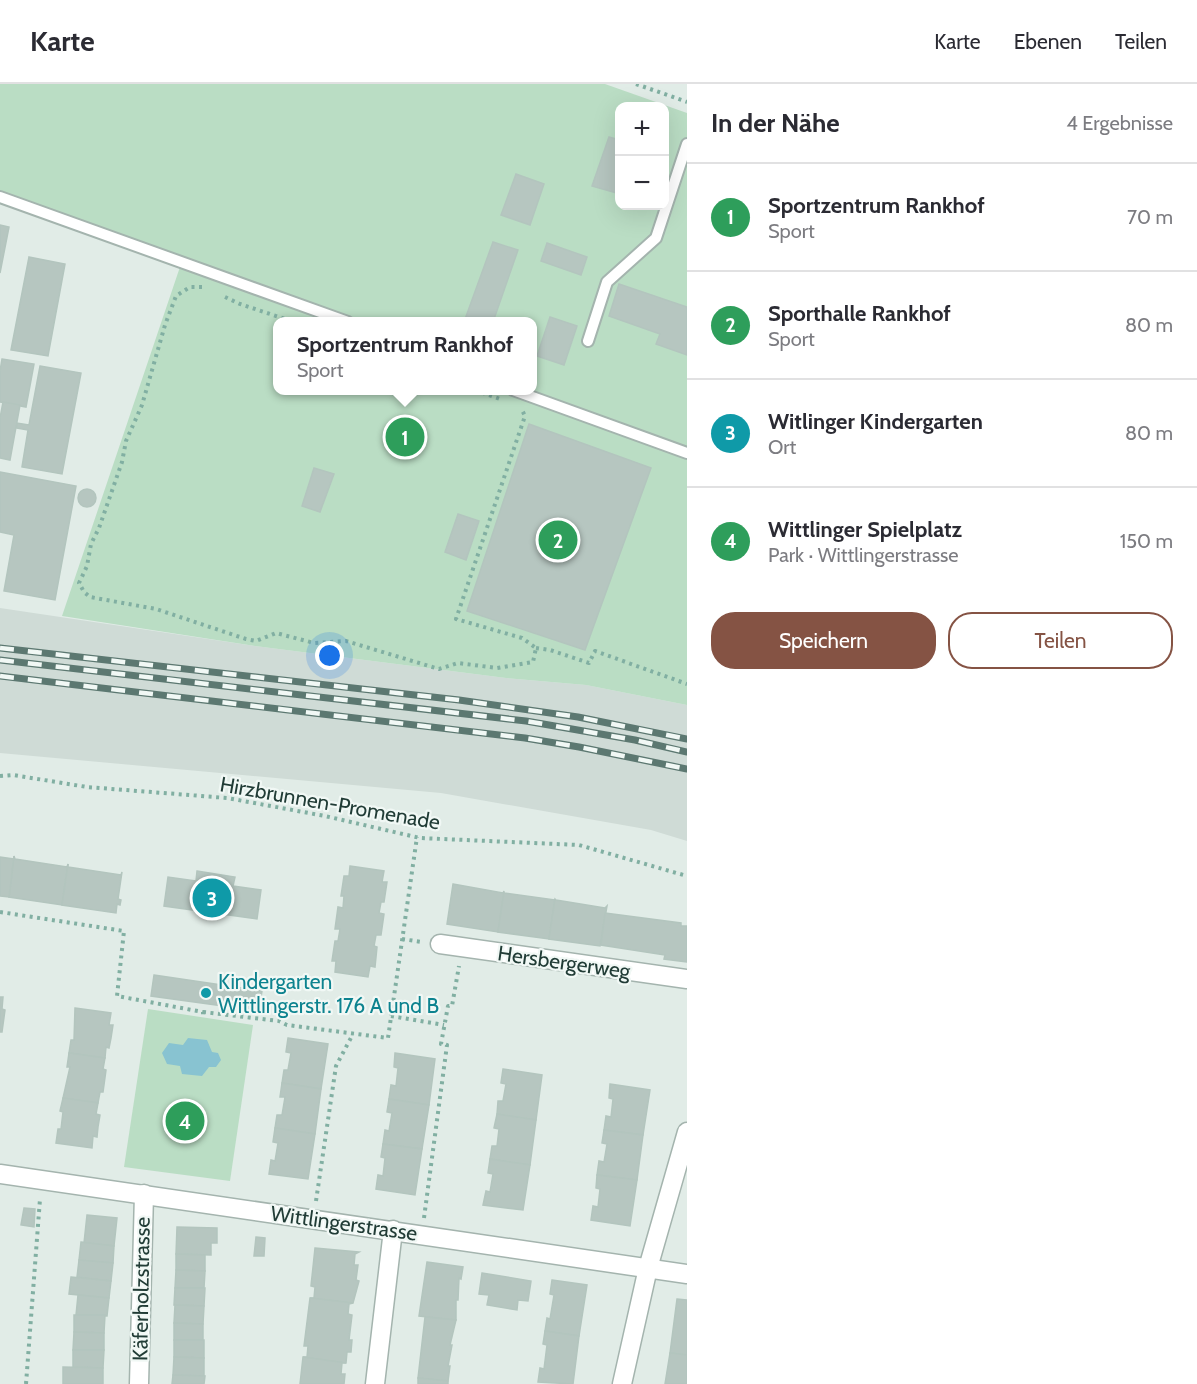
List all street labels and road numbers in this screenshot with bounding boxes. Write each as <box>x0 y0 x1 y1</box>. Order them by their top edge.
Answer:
street label: Hirzbrunnen-Promenade <box>218 771 442 835</box>
street label: Hersbergerweg <box>496 940 632 984</box>
street label: Wittlingerstrasse <box>269 1200 419 1246</box>
street label: Käferholzstrasse <box>127 1216 155 1361</box>

